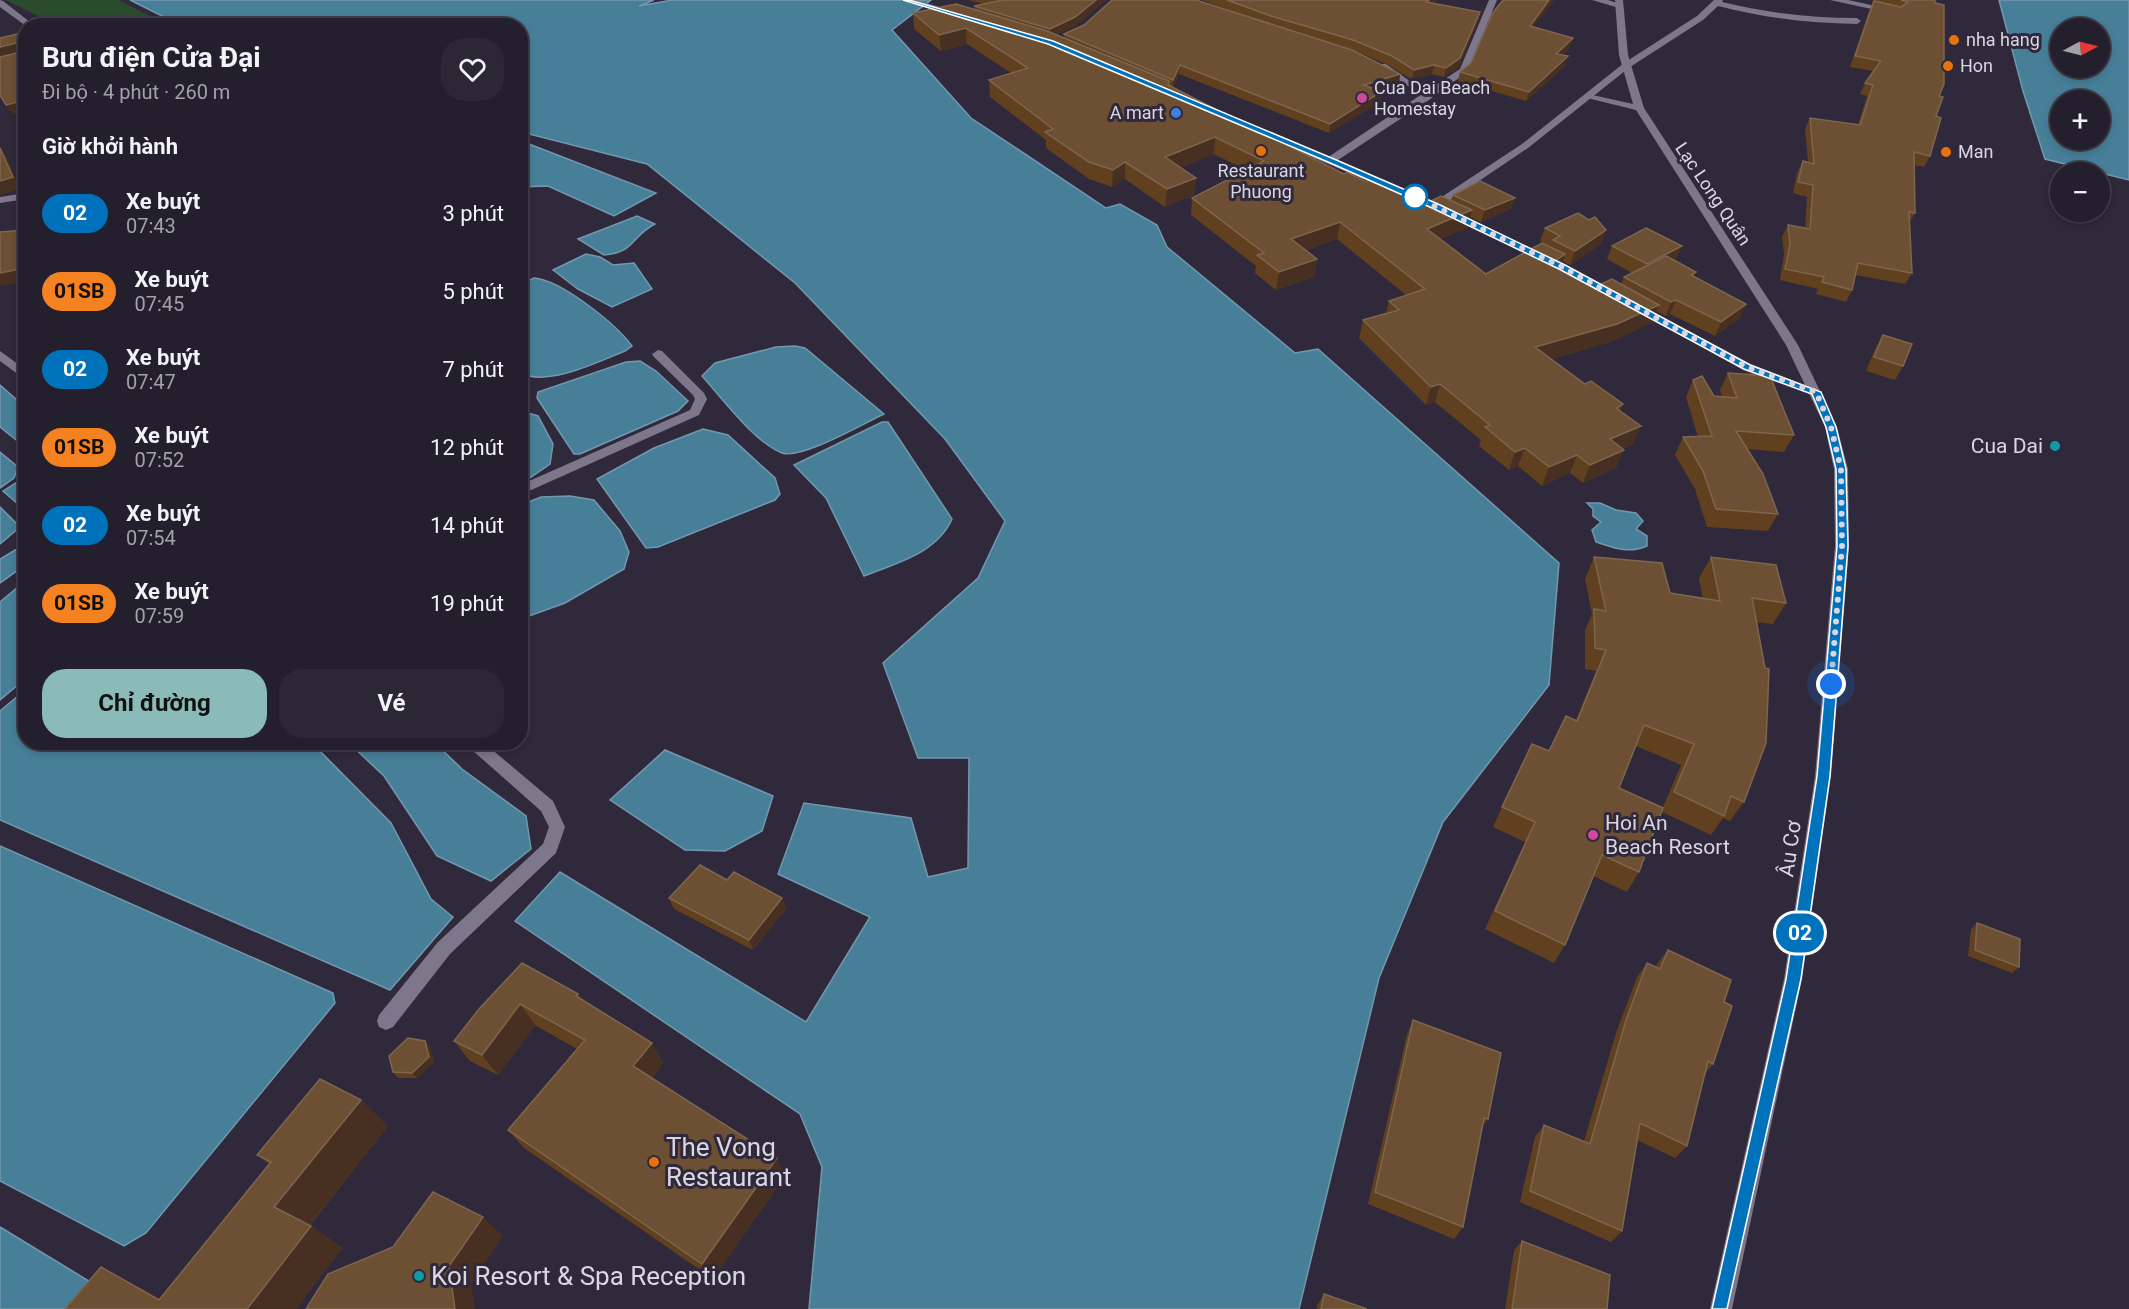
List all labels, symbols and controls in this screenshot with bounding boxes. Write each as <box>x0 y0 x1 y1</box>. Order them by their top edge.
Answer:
north arrow <box>2050 18 2110 78</box>
map controls <box>2050 18 2110 222</box>
place label: nha hang <box>1966 29 2040 50</box>
marker: nha hang <box>1947 33 1961 47</box>
button: heart <box>441 38 504 101</box>
text: Bưu điện Cửa Đại <box>42 41 261 74</box>
place label: Hon <box>1960 55 1993 76</box>
marker: Hon <box>1941 59 1955 73</box>
place label: Cua Dai Beach Homestay <box>1374 77 1490 119</box>
text: Đi bộ · 4 phút · 260 m <box>42 80 230 104</box>
button: + <box>2050 90 2110 150</box>
marker: Cua Dai Beach Homestay <box>1355 91 1369 105</box>
place label: A mart <box>1110 102 1164 123</box>
marker: A mart <box>1169 106 1183 120</box>
text: Giờ khởi hành <box>42 134 178 159</box>
street label: Lạc Long Quân <box>1671 138 1756 249</box>
place label: Man <box>1958 141 1993 162</box>
marker: Restaurant Phuong <box>1254 144 1268 158</box>
marker: Man <box>1939 145 1953 159</box>
place label: Restaurant Phuong <box>1218 160 1305 202</box>
button: − <box>2050 162 2110 222</box>
unlabelled marker <box>1402 184 1428 210</box>
text: Xe buýt <box>126 189 200 214</box>
text: 02 <box>63 201 87 225</box>
text: 3 phút <box>442 201 504 226</box>
text: 07:43 <box>126 214 176 238</box>
text: Xe buýt <box>134 267 209 292</box>
text: 01SB <box>54 279 104 303</box>
text: 5 phút <box>442 279 504 304</box>
text: 07:45 <box>134 292 184 316</box>
text: Xe buýt <box>126 345 200 370</box>
text: 02 <box>63 357 87 381</box>
text: 7 phút <box>442 357 504 382</box>
text: 07:47 <box>126 370 176 394</box>
text: Xe buýt <box>134 423 209 448</box>
place label: Cua Dai <box>1971 434 2043 458</box>
text: 01SB <box>54 435 104 459</box>
text: 12 phút <box>430 435 504 460</box>
marker: Cua Dai <box>2048 439 2062 453</box>
text: 07:52 <box>134 448 184 472</box>
text: Xe buýt <box>126 501 200 526</box>
text: 02 <box>63 513 87 537</box>
text: 14 phút <box>430 513 504 538</box>
text: 07:54 <box>126 526 176 550</box>
text: Xe buýt <box>134 579 209 604</box>
text: 01SB <box>54 591 104 615</box>
text: 19 phút <box>430 591 504 616</box>
text: 07:59 <box>134 604 184 628</box>
button: Chỉ đường <box>42 669 267 738</box>
button: Vé <box>279 669 504 738</box>
your location <box>1816 669 1846 699</box>
place label: Hoi An Beach Resort <box>1605 811 1730 859</box>
street label: Âu Cơ <box>1774 819 1806 878</box>
marker: Hoi An Beach Resort <box>1586 828 1600 842</box>
line badge: 02 <box>1773 914 1827 952</box>
text: 02 <box>1788 921 1812 945</box>
place label: The Vong Restaurant <box>666 1132 792 1192</box>
marker: The Vong Restaurant <box>647 1155 661 1169</box>
place label: Koi Resort & Spa Reception <box>431 1261 746 1291</box>
marker: Koi Resort & Spa Reception <box>412 1269 426 1283</box>

